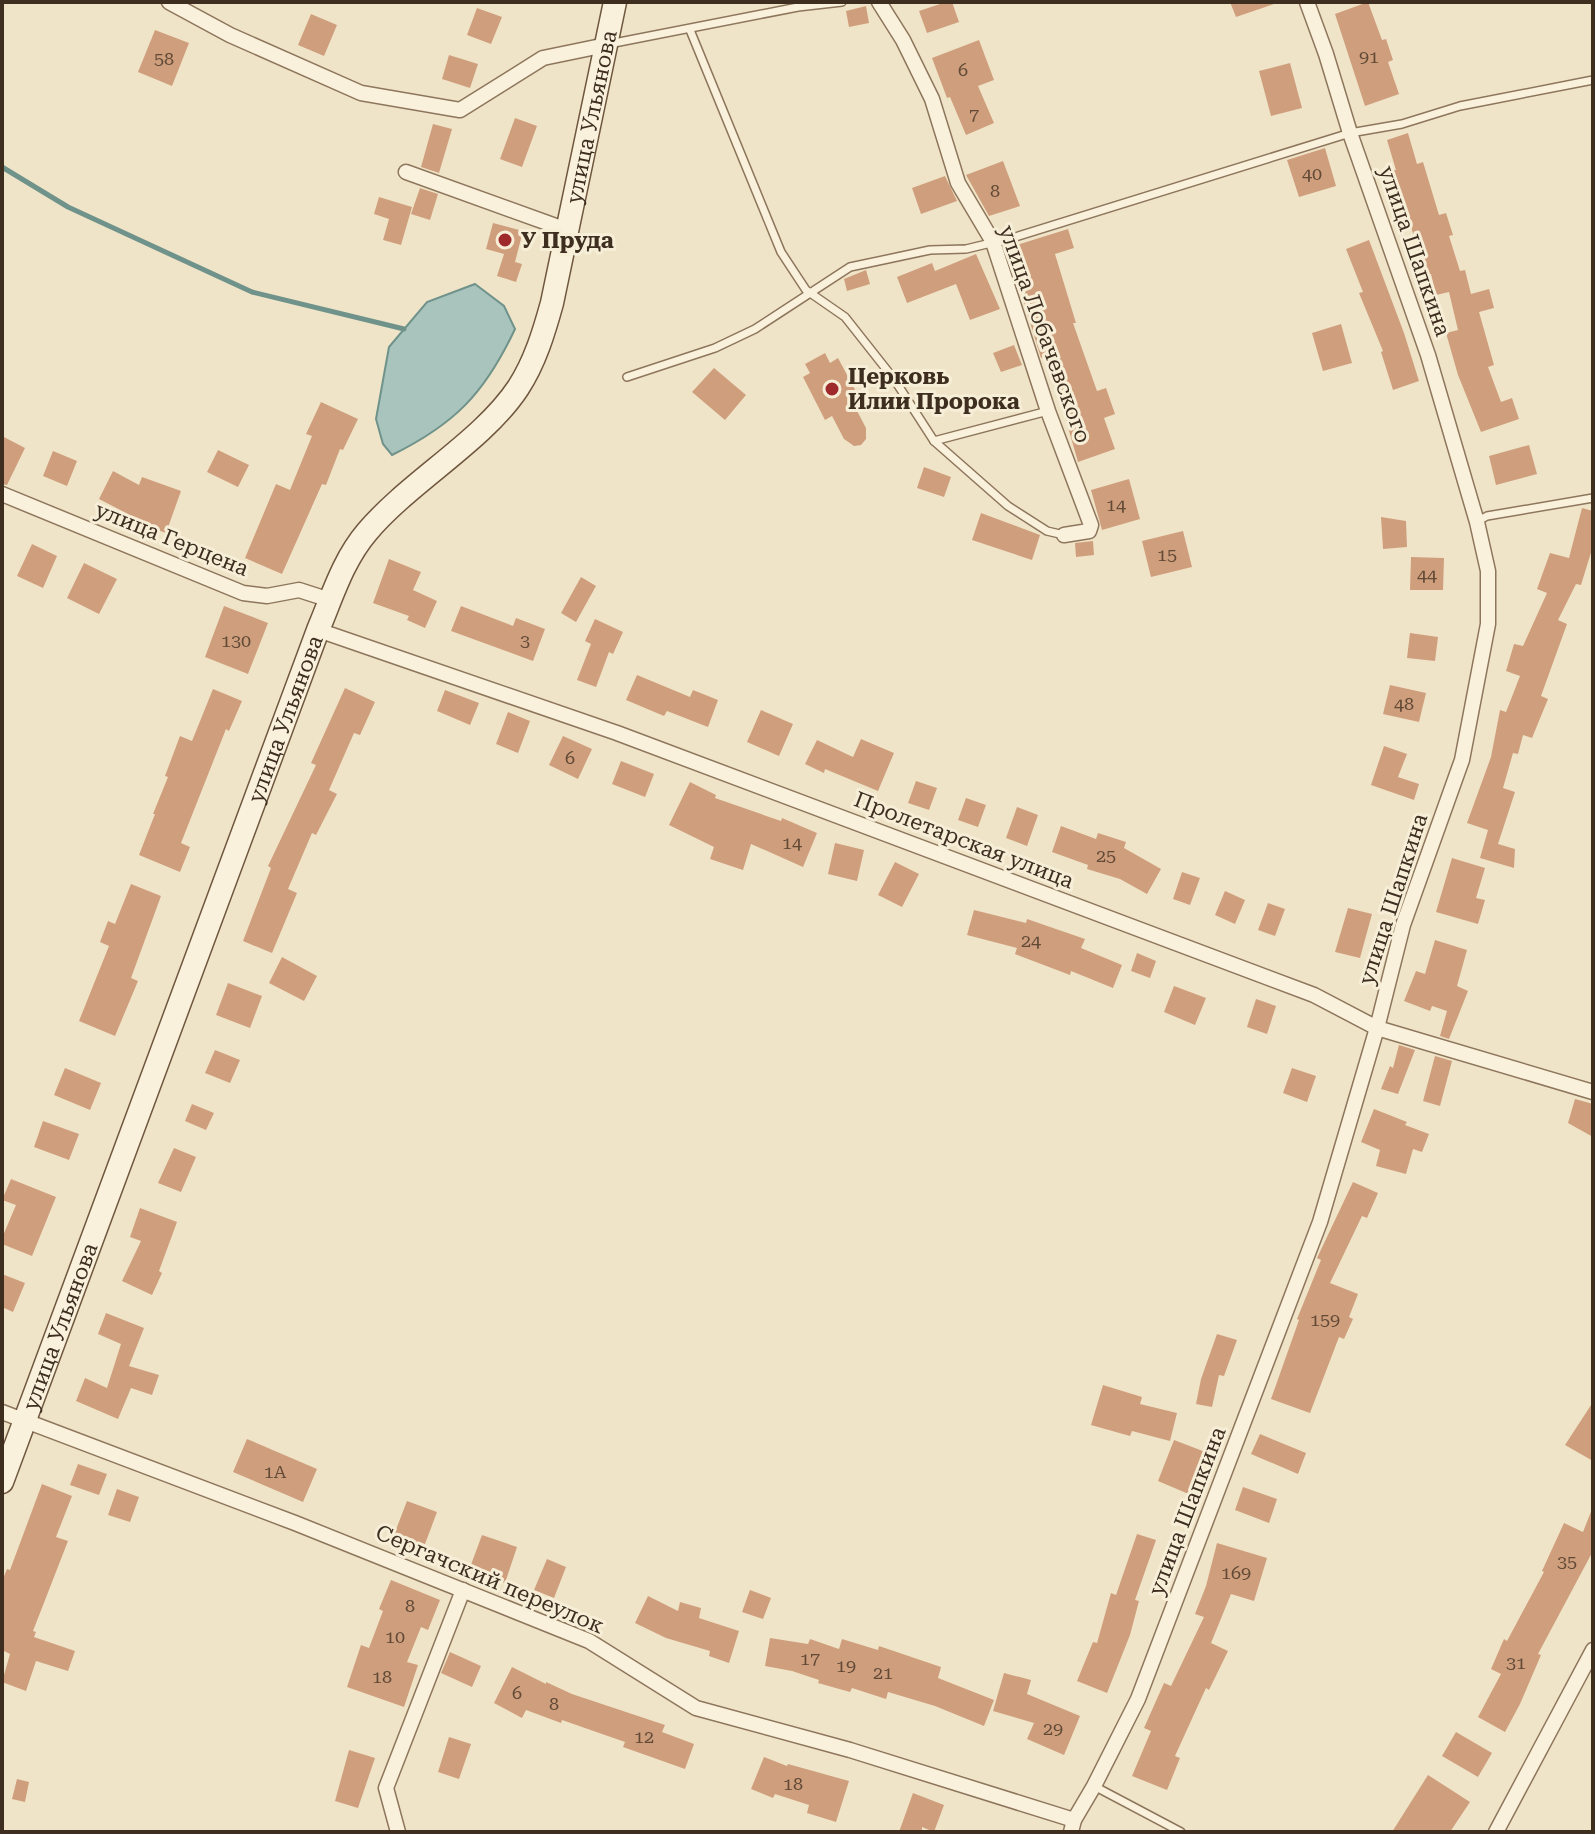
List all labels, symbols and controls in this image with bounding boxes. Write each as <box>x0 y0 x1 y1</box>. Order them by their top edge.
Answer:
street label: улица Ульянова <box>561 28 621 206</box>
house number: 91 <box>1359 46 1379 67</box>
house number: 58 <box>154 48 174 69</box>
house number: 6 <box>958 59 968 80</box>
house number: 7 <box>969 104 979 125</box>
house number: 40 <box>1302 163 1322 184</box>
street label: улица Шапкина <box>1374 163 1456 340</box>
house number: 8 <box>990 180 1000 201</box>
street label: улица Лобачевского <box>994 222 1096 446</box>
place label: У Пруда <box>521 228 614 253</box>
marker: У Пруда <box>496 231 514 249</box>
place label: Церковь Илии Пророка <box>848 364 1020 414</box>
marker: Церковь Илии Пророка <box>823 380 841 398</box>
house number: 14 <box>1106 494 1126 515</box>
street label: улица Герцена <box>92 497 252 581</box>
house number: 15 <box>1157 544 1177 565</box>
house number: 44 <box>1417 564 1437 585</box>
house number: 130 <box>221 630 251 651</box>
house number: 3 <box>520 630 530 651</box>
street label: улица Ульянова <box>243 632 328 806</box>
house number: 48 <box>1394 693 1414 714</box>
house number: 6 <box>565 747 575 768</box>
street label: Пролетарская улица <box>851 787 1077 893</box>
street label: улица Шапкина <box>1354 810 1432 988</box>
house number: 14 <box>782 832 802 853</box>
house number: 25 <box>1096 845 1116 866</box>
house number: 24 <box>1021 930 1041 951</box>
street label: улица Ульянова <box>17 1239 102 1414</box>
house number: 159 <box>1310 1309 1340 1330</box>
street label: улица Шапкина <box>1143 1423 1231 1599</box>
house number: 1А <box>264 1461 287 1482</box>
street label: Сергачский переулок <box>372 1520 608 1639</box>
house number: 35 <box>1557 1551 1577 1572</box>
house number: 169 <box>1221 1562 1251 1583</box>
house number: 8 <box>405 1595 415 1616</box>
house number: 10 <box>385 1626 405 1647</box>
house number: 17 <box>800 1648 820 1669</box>
house number: 31 <box>1506 1652 1526 1673</box>
house number: 19 <box>836 1655 856 1676</box>
house number: 21 <box>873 1662 893 1683</box>
house number: 18 <box>372 1666 392 1687</box>
house number: 6 <box>512 1682 522 1703</box>
house number: 8 <box>549 1693 559 1714</box>
house number: 29 <box>1043 1718 1063 1739</box>
house number: 12 <box>634 1726 654 1747</box>
house number: 18 <box>783 1773 803 1794</box>

